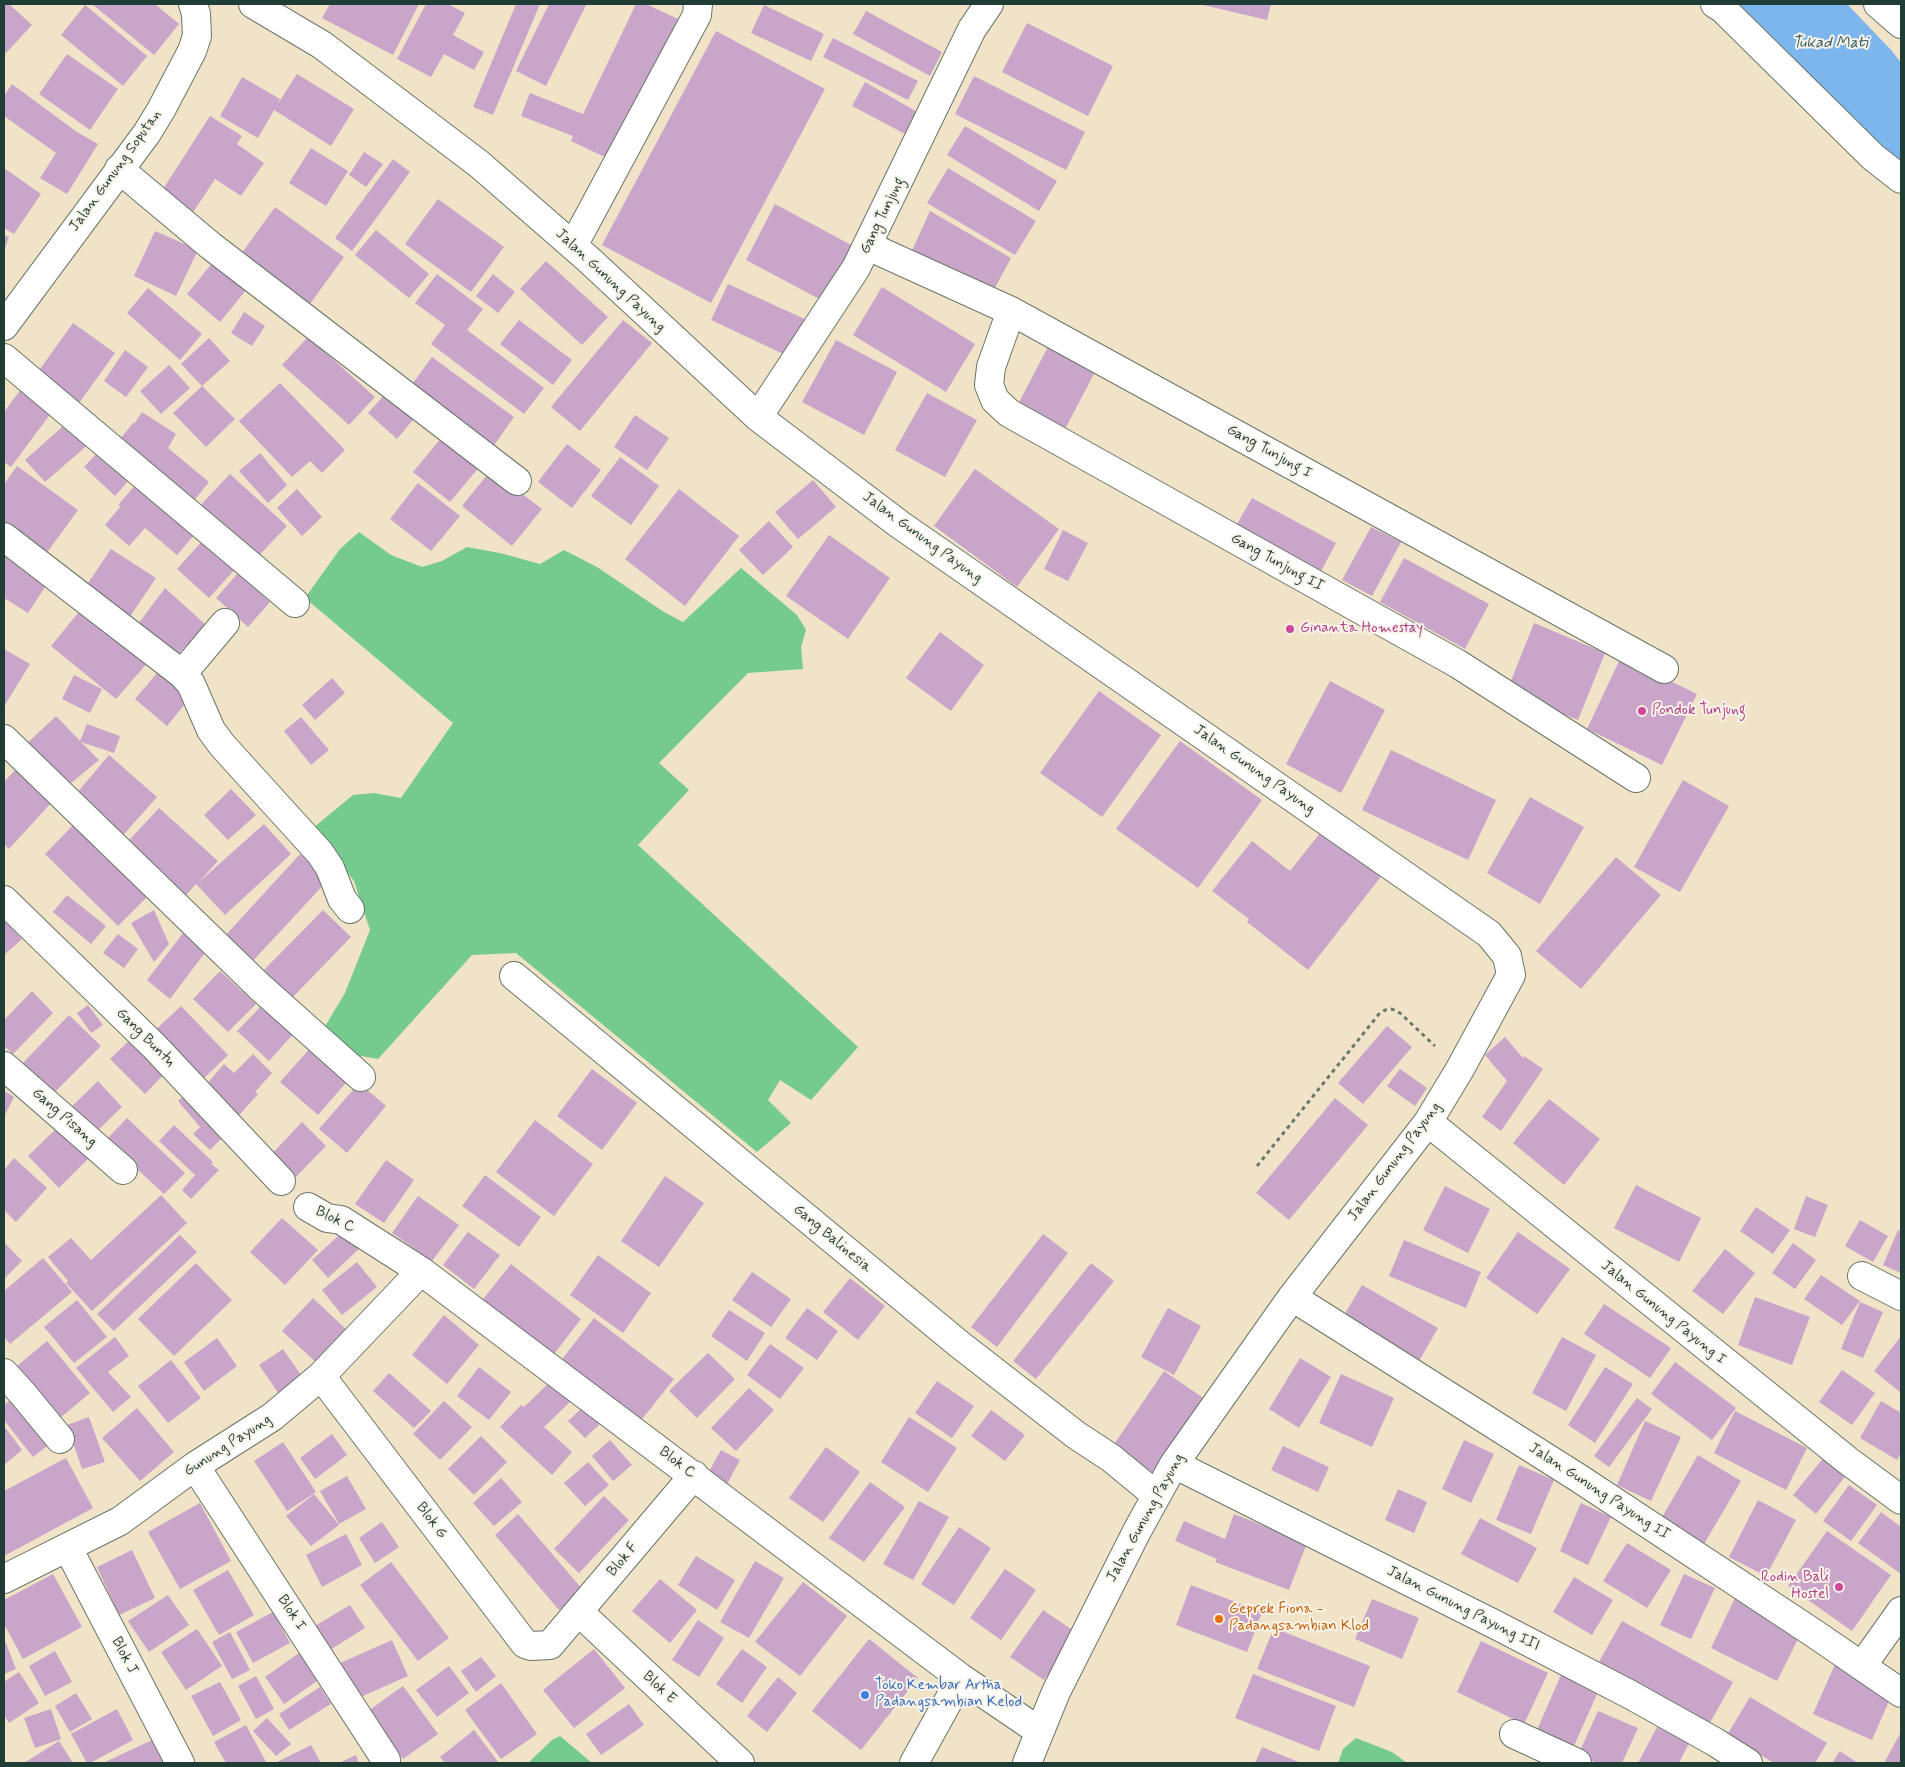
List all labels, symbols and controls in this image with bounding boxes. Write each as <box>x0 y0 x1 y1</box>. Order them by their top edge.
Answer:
water label: Tukad Mati <box>1792 34 1868 54</box>
street label: Jalan Gunung Soputan <box>66 107 166 235</box>
street label: Gang Tunjung <box>857 175 909 257</box>
street label: Jalan Gunung Payung <box>551 225 669 337</box>
street label: Gang Tunjung I <box>1223 421 1315 483</box>
street label: Jalan Gunung Payung <box>858 488 986 588</box>
street label: Gang Tunjung II <box>1227 530 1327 596</box>
place label: Ginanta Homestay <box>1300 620 1423 638</box>
marker: Ginanta Homestay <box>1284 623 1296 635</box>
place label: Pondok Tunjung <box>1652 702 1746 720</box>
marker: Pondok Tunjung <box>1636 705 1648 717</box>
street label: Jalan Gunung Payung <box>1190 721 1318 819</box>
street label: Gang Buntu <box>112 1005 178 1071</box>
street label: Gang Pisang <box>28 1085 100 1151</box>
street label: Jalan Gunung Payung <box>1344 1099 1446 1225</box>
street label: Gang Balinesia <box>789 1201 875 1277</box>
street label: Blok C <box>312 1203 358 1237</box>
street label: Jalan Gunung Payung I <box>1597 1257 1729 1369</box>
street label: Gunung Payung <box>181 1411 275 1481</box>
street label: Jalan Gunung Payung II <box>1525 1440 1673 1544</box>
street label: Blok C <box>655 1443 699 1483</box>
street label: Jalan Gunung Payung <box>1103 1451 1189 1585</box>
street label: Blok G <box>411 1499 451 1543</box>
street label: Blok F <box>604 1539 642 1581</box>
street label: Jalan Gunung Payung III <box>1384 1563 1542 1655</box>
place label: Rodin Bali Hostel <box>1761 1569 1829 1604</box>
marker: Rodin Bali Hostel <box>1833 1581 1845 1593</box>
street label: Blok I <box>273 1592 309 1634</box>
place label: Geprek Fiona - Padangsambian Klod <box>1229 1601 1369 1636</box>
marker: Geprek Fiona - Padangsambian Klod <box>1213 1613 1225 1625</box>
street label: Blok J <box>107 1634 141 1678</box>
street label: Blok E <box>638 1668 680 1708</box>
place label: Toko Kembar Artha Padangsambian Kelod <box>875 1677 1022 1712</box>
marker: Toko Kembar Artha Padangsambian Kelod <box>859 1689 871 1701</box>

